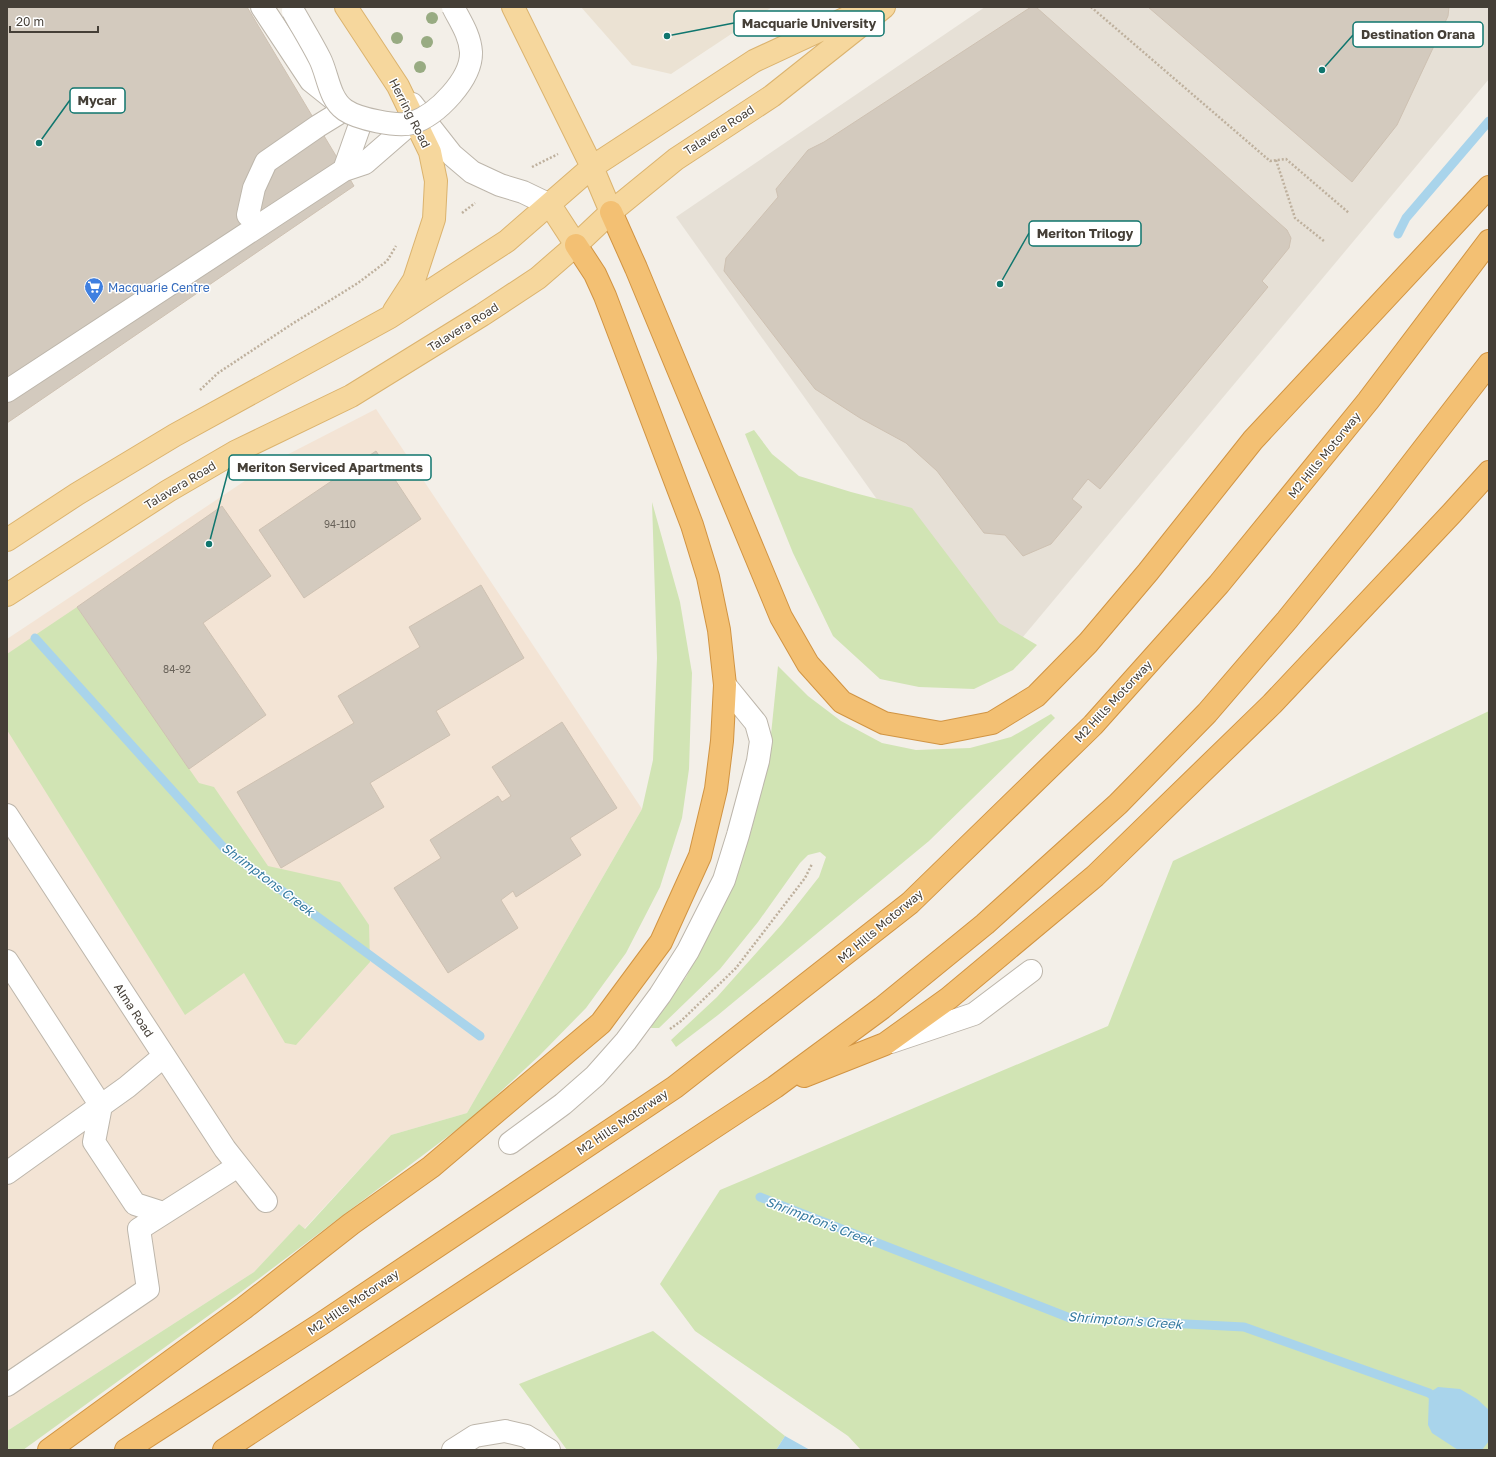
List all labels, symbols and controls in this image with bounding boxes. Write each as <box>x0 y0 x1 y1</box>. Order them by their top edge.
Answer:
scale bar <box>10 8 98 34</box>
callout: Macquarie University <box>734 11 884 36</box>
text: 20 m <box>16 14 44 29</box>
text: Macquarie University <box>742 15 876 31</box>
callout: Destination Orana <box>1353 22 1483 47</box>
text: Destination Orana <box>1361 26 1475 42</box>
street label: Herring Road <box>386 76 434 150</box>
callout: Mycar <box>70 88 125 113</box>
text: Mycar <box>77 92 117 108</box>
street label: Talavera Road <box>681 102 757 158</box>
callout: Meriton Trilogy <box>1029 221 1141 246</box>
text: Meriton Trilogy <box>1037 225 1133 241</box>
supermarket icon: Macquarie Centre <box>83 276 105 304</box>
place label: Macquarie Centre <box>108 280 210 295</box>
street label: Talavera Road <box>425 299 501 355</box>
street label: M2 Hills Motorway <box>1285 409 1364 501</box>
callout: Meriton Serviced Apartments <box>229 455 431 480</box>
street label: Talavera Road <box>142 458 218 512</box>
text: Meriton Serviced Apartments <box>237 459 423 475</box>
house number: 94-110 <box>324 518 356 530</box>
street label: M2 Hills Motorway <box>1071 657 1155 745</box>
house number: 84-92 <box>163 663 191 675</box>
water label: Shrimptons Creek <box>219 839 319 920</box>
street label: M2 Hills Motorway <box>834 886 926 966</box>
street label: Alma Road <box>111 980 157 1040</box>
street label: M2 Hills Motorway <box>574 1086 671 1158</box>
water label: Shrimpton's Creek <box>764 1193 878 1250</box>
street label: M2 Hills Motorway <box>305 1266 402 1338</box>
water label: Shrimpton's Creek <box>1067 1308 1184 1332</box>

